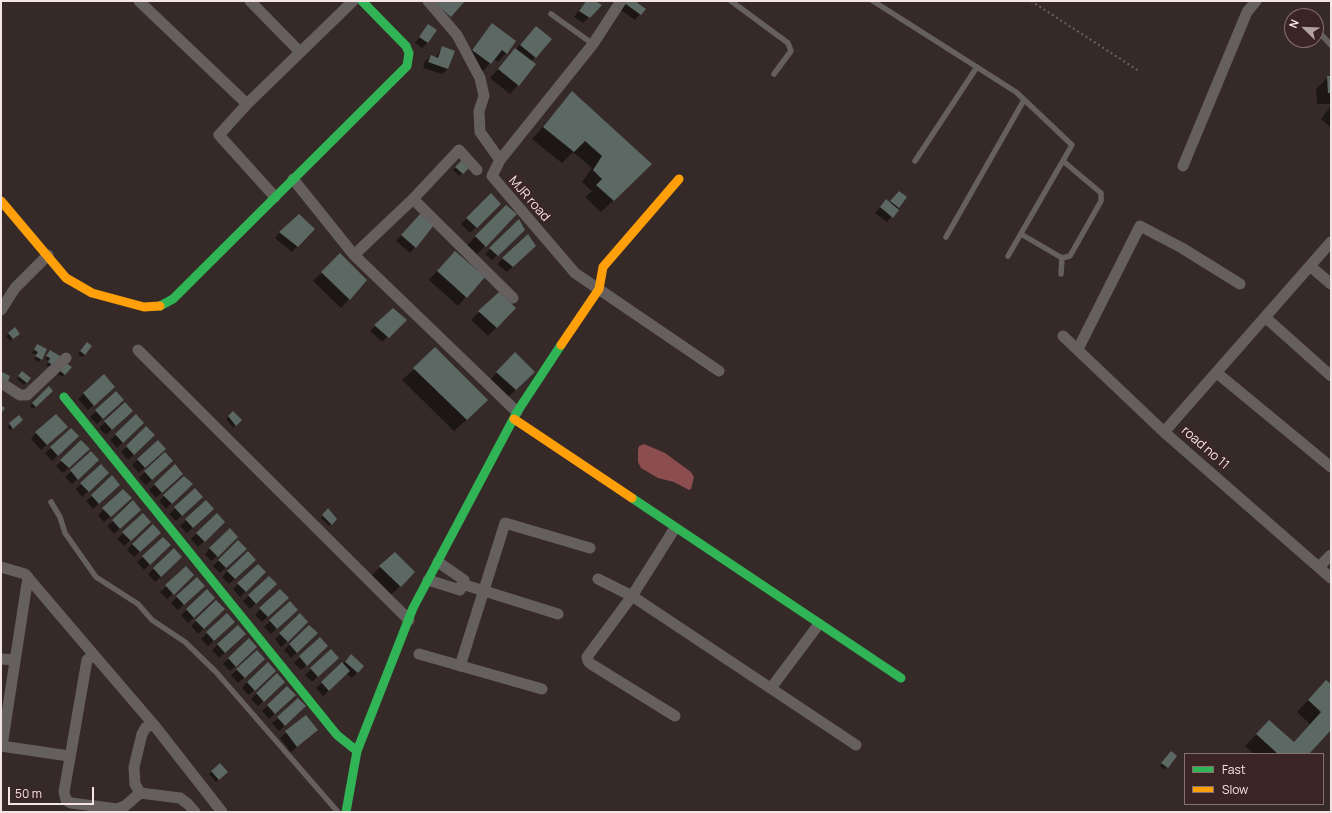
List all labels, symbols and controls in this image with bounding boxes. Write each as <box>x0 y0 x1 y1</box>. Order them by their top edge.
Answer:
north arrow <box>1284 8 1324 48</box>
text: N <box>1285 17 1302 30</box>
street label: MJR road <box>505 173 553 225</box>
street label: road no 11 <box>1178 423 1232 473</box>
legend <box>1184 753 1324 805</box>
text: Fast <box>1222 761 1246 778</box>
scale bar <box>10 779 96 805</box>
text: Slow <box>1222 781 1248 798</box>
text: 50 m <box>15 785 42 802</box>

